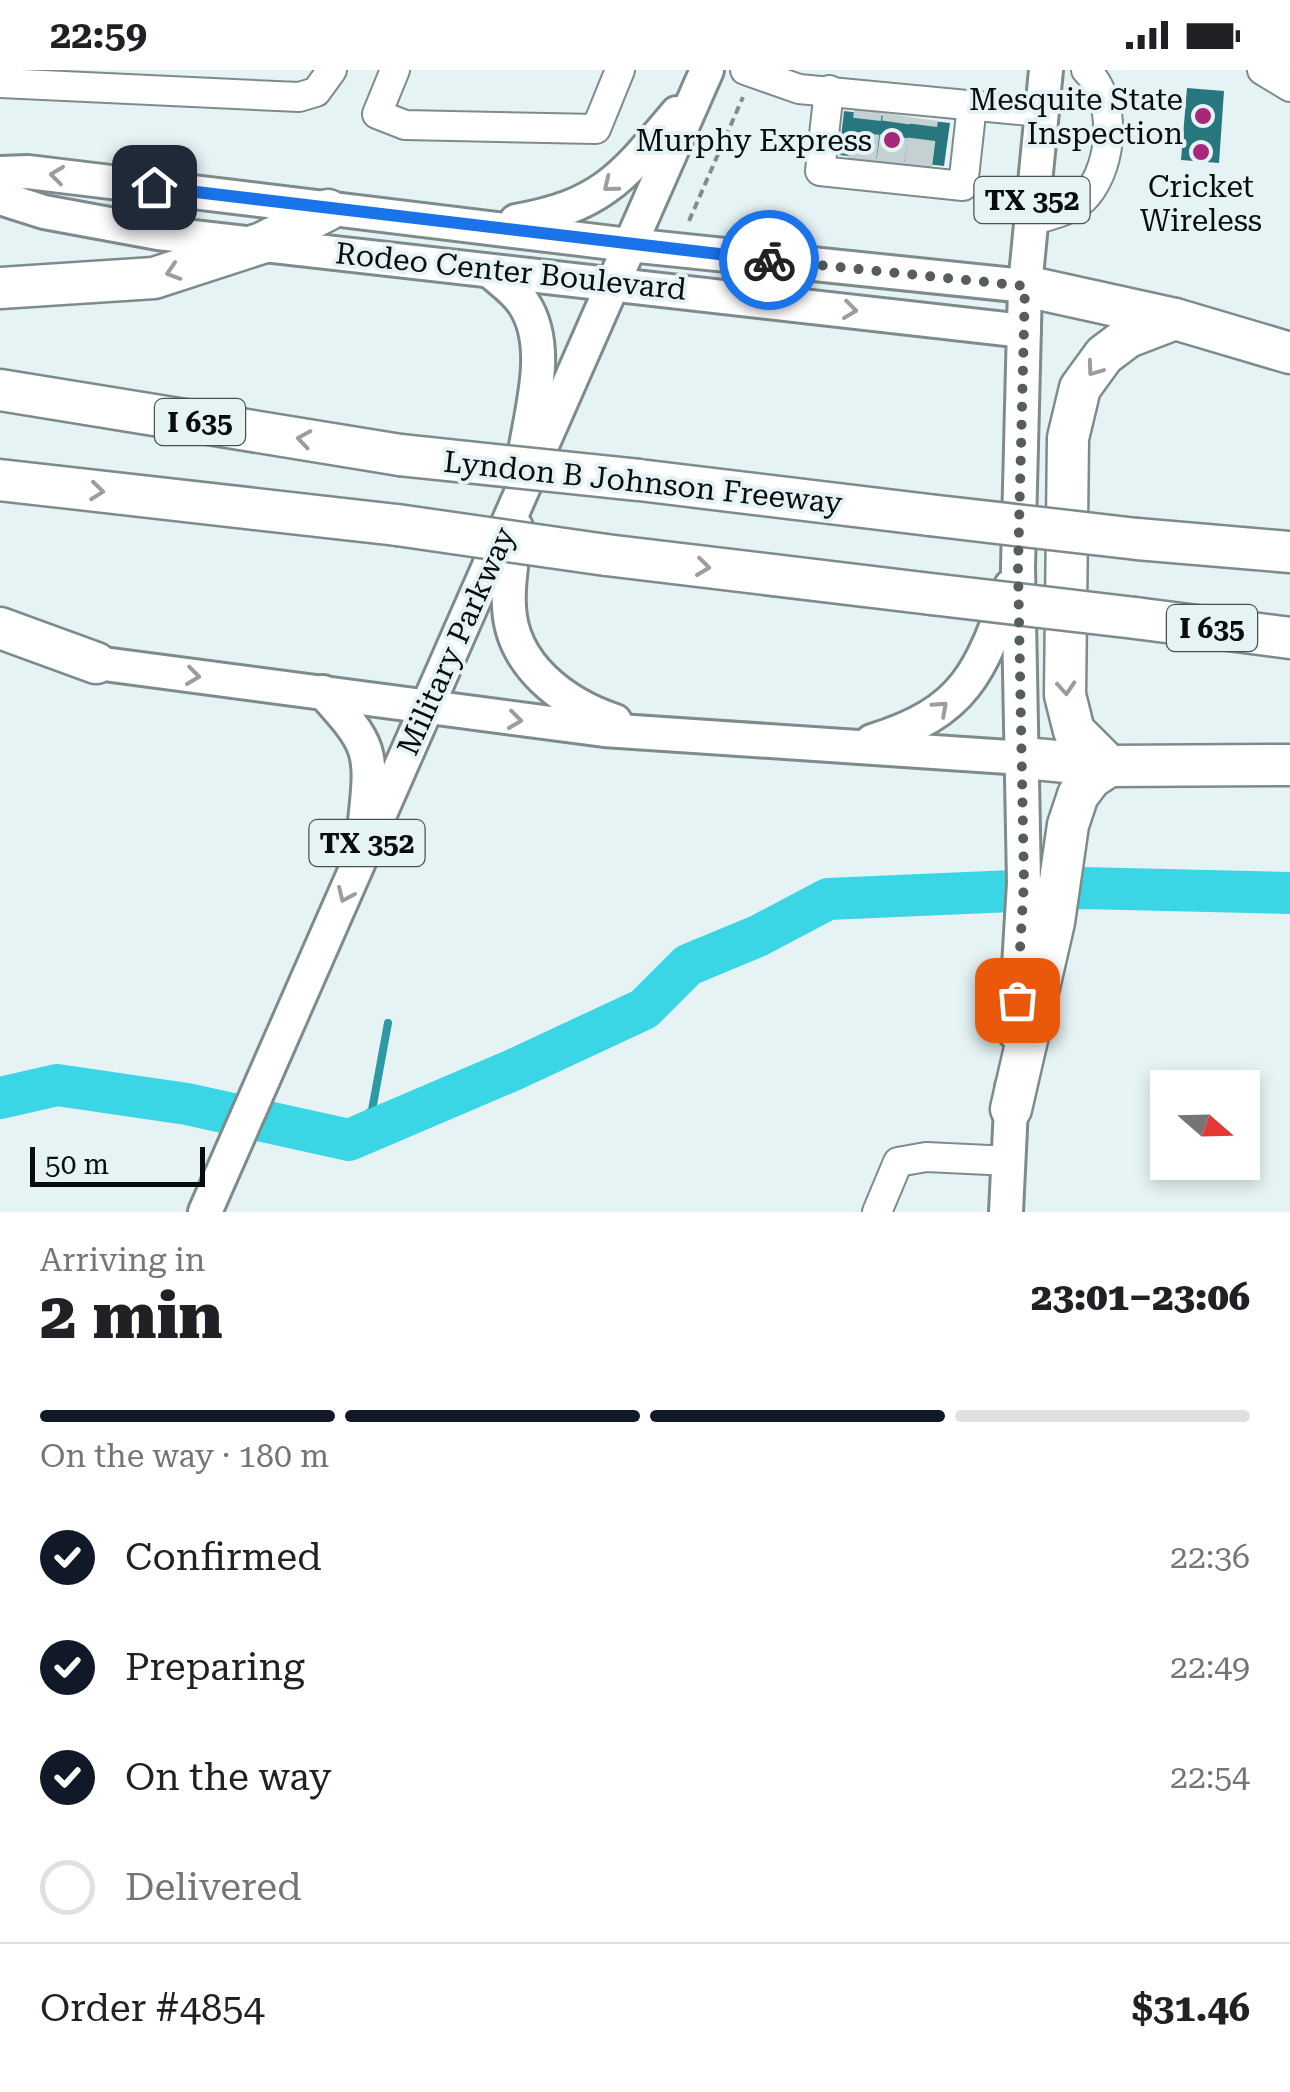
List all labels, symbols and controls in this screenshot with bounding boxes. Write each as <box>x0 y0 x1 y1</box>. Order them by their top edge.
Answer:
text: 22:59 <box>50 13 147 57</box>
place label: Mesquite State Inspection <box>969 82 1183 151</box>
marker: Mesquite State Inspection <box>1192 105 1214 127</box>
place label: Murphy Express <box>636 123 872 158</box>
marker: Murphy Express <box>881 129 903 151</box>
marker: Cricket Wireless <box>1190 141 1212 163</box>
pin <box>112 145 197 230</box>
icon: home <box>127 160 182 215</box>
one-way arrow <box>49 165 65 186</box>
place label: Cricket Wireless <box>1140 169 1262 238</box>
one-way arrow <box>603 173 621 191</box>
road number: TX 352 <box>974 177 1090 223</box>
courier <box>719 210 819 310</box>
icon: bike <box>742 233 797 288</box>
street label: Rodeo Center Boulevard <box>334 235 688 307</box>
one-way arrow <box>165 261 182 281</box>
one-way arrow <box>843 299 859 320</box>
one-way arrow <box>1088 358 1105 376</box>
road number: I 635 <box>155 399 245 445</box>
one-way arrow <box>295 430 312 451</box>
street label: Lyndon B Johnson Freeway <box>442 444 844 520</box>
one-way arrow <box>89 480 105 501</box>
street label: Military Parkway <box>390 521 522 760</box>
one-way arrow <box>695 556 711 577</box>
road number: I 635 <box>1167 605 1257 651</box>
one-way arrow <box>185 664 201 685</box>
one-way arrow <box>1055 680 1077 696</box>
one-way arrow <box>929 701 948 719</box>
one-way arrow <box>507 709 523 730</box>
road number: TX 352 <box>310 820 424 866</box>
one-way arrow <box>337 885 357 903</box>
pin <box>975 958 1060 1043</box>
icon: bag <box>990 973 1045 1028</box>
north arrow <box>1150 1070 1260 1180</box>
map controls <box>1150 1070 1260 1180</box>
scale bar <box>30 1142 205 1186</box>
text: 50 m <box>45 1148 109 1181</box>
text: Arriving in <box>40 1241 205 1279</box>
text: 23:01–23:06 <box>1031 1275 1250 1319</box>
text: 2 min <box>40 1278 223 1354</box>
text: On the way · 180 m <box>40 1437 329 1475</box>
icon: check <box>40 1530 95 1585</box>
text: Confirmed <box>125 1535 322 1579</box>
text: 22:36 <box>1170 1538 1250 1576</box>
icon: check <box>40 1640 95 1695</box>
text: Preparing <box>125 1645 305 1689</box>
text: 22:49 <box>1170 1648 1250 1686</box>
icon: check <box>40 1750 95 1805</box>
text: On the way <box>125 1755 331 1799</box>
text: 22:54 <box>1170 1758 1250 1796</box>
text: Delivered <box>125 1865 302 1909</box>
text: Order #4854 <box>40 1986 265 2030</box>
text: $31.46 <box>1132 1986 1250 2030</box>

